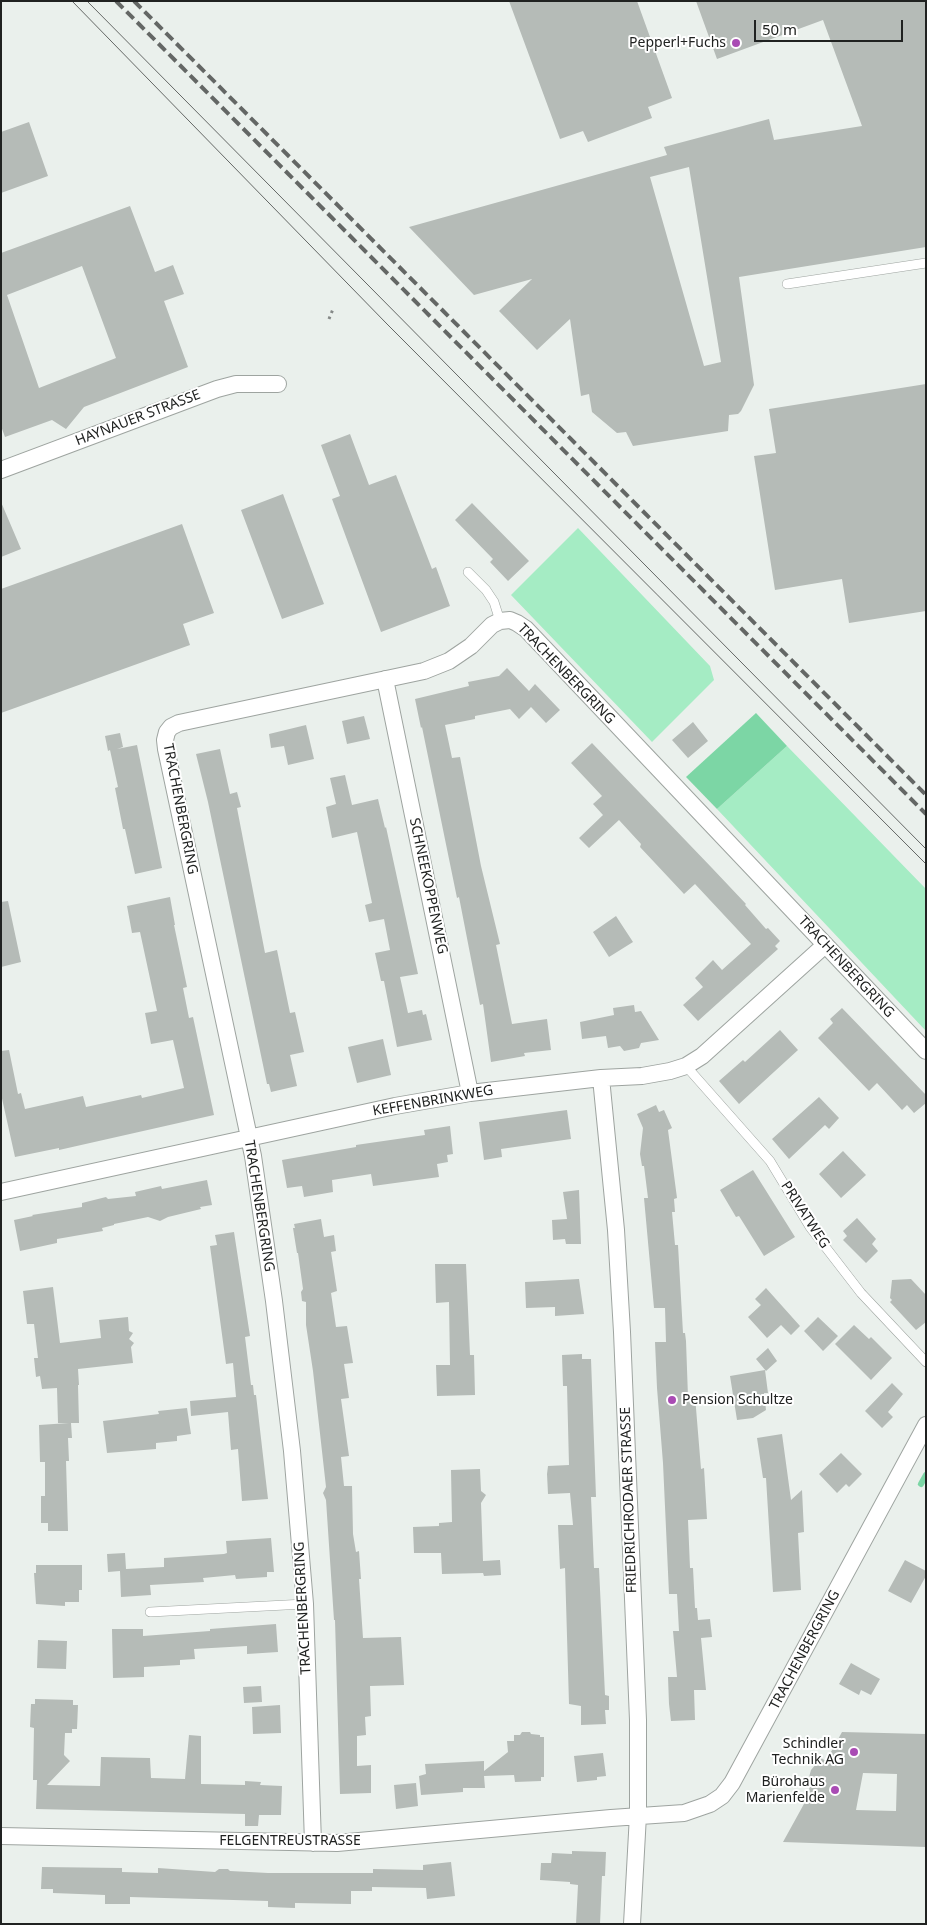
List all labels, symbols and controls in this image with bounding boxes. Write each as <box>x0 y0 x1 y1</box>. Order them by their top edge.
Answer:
scale bar <box>757 10 906 42</box>
text: 50 m <box>762 19 797 39</box>
place label: Pepperl+Fuchs <box>629 35 726 51</box>
marker: Pepperl+Fuchs <box>730 37 742 49</box>
street label: HAYNAUER STRASSE <box>73 386 203 450</box>
street label: TRACHENBERGRING <box>514 620 618 728</box>
street label: TRACHENBERGRING <box>159 742 201 876</box>
street label: SCHNEEKOPPENWEG <box>405 816 451 956</box>
street label: TRACHENBERGRING <box>795 913 897 1021</box>
street label: KEFFENBRINKWEG <box>371 1082 495 1120</box>
street label: TRACHENBERGRING <box>240 1139 278 1273</box>
street label: PRIVATWEG <box>777 1178 833 1252</box>
place label: Pension Schultze <box>682 1392 793 1408</box>
marker: Pension Schultze <box>666 1394 678 1406</box>
street label: FRIEDRICHRODAER STRASSE <box>617 1407 641 1593</box>
street label: TRACHENBERGRING <box>291 1541 315 1675</box>
street label: TRACHENBERGRING <box>766 1587 844 1713</box>
place label: Schindler Technik AG <box>772 1736 844 1768</box>
marker: Schindler Technik AG <box>848 1746 860 1758</box>
place label: Bürohaus Marienfelde <box>746 1774 825 1806</box>
marker: Bürohaus Marienfelde <box>829 1784 841 1796</box>
street label: FELGENTREUSTRASSE <box>219 1833 361 1849</box>

